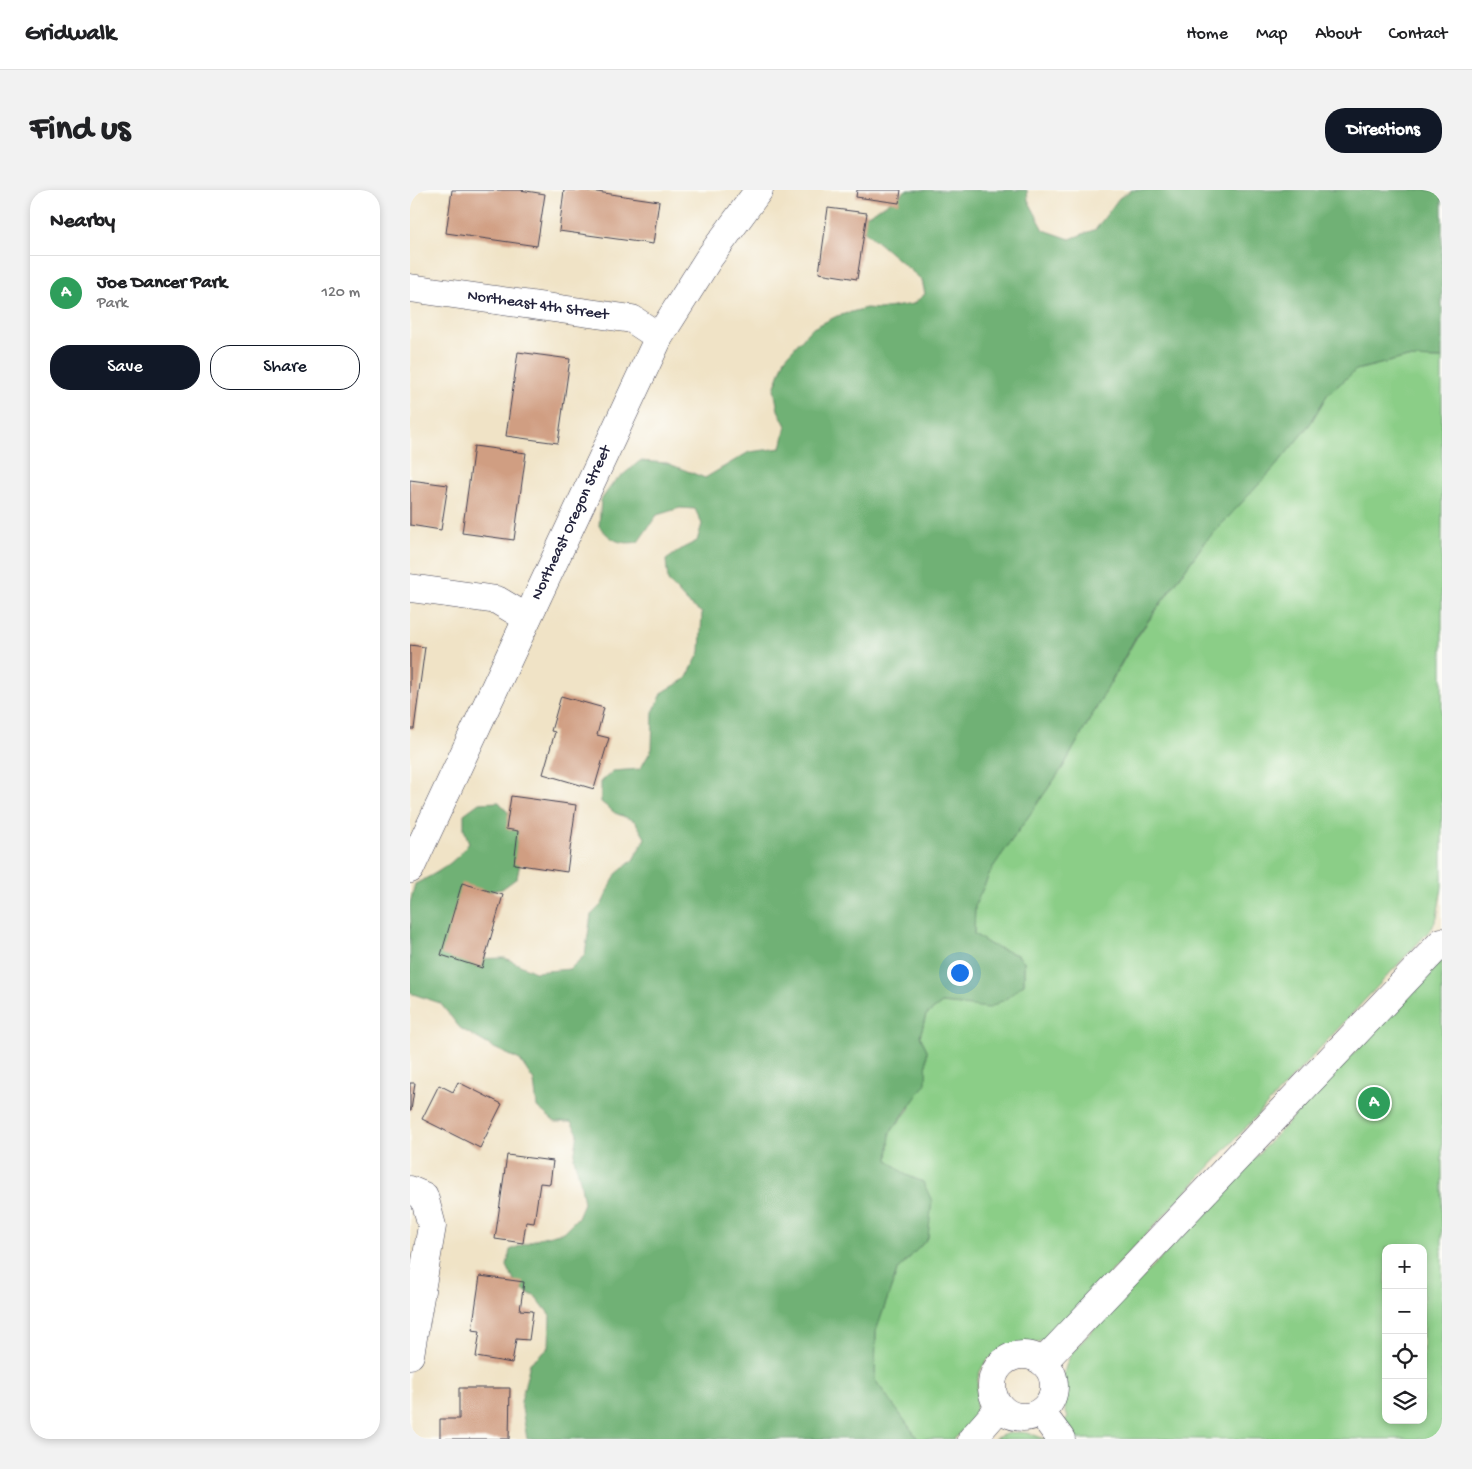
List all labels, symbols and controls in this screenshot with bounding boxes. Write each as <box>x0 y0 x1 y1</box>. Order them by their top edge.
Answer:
text: Gridwalk <box>25 20 116 49</box>
text: Home <box>1186 24 1228 45</box>
text: Map <box>1256 24 1287 45</box>
text: About <box>1315 24 1361 45</box>
text: Contact <box>1389 24 1447 45</box>
button: Directions <box>1325 108 1442 153</box>
text: Find us <box>30 110 130 151</box>
text: Nearby <box>50 210 115 235</box>
text: Joe Dancer Park <box>97 272 227 295</box>
text: A <box>61 284 71 303</box>
text: 120 m <box>321 284 360 303</box>
street label: Northeast 4th Street <box>466 287 611 325</box>
text: Park <box>97 295 128 314</box>
button: Save <box>50 345 200 390</box>
button: Share <box>210 345 360 390</box>
street label: Northeast Oregon Street <box>528 442 617 603</box>
your location <box>947 960 973 986</box>
pin: A <box>1358 1084 1390 1122</box>
map controls <box>1382 1244 1427 1424</box>
button: + <box>1382 1244 1427 1289</box>
button: − <box>1382 1289 1427 1334</box>
button: locate <box>1382 1334 1427 1379</box>
button: layers <box>1382 1379 1427 1424</box>

